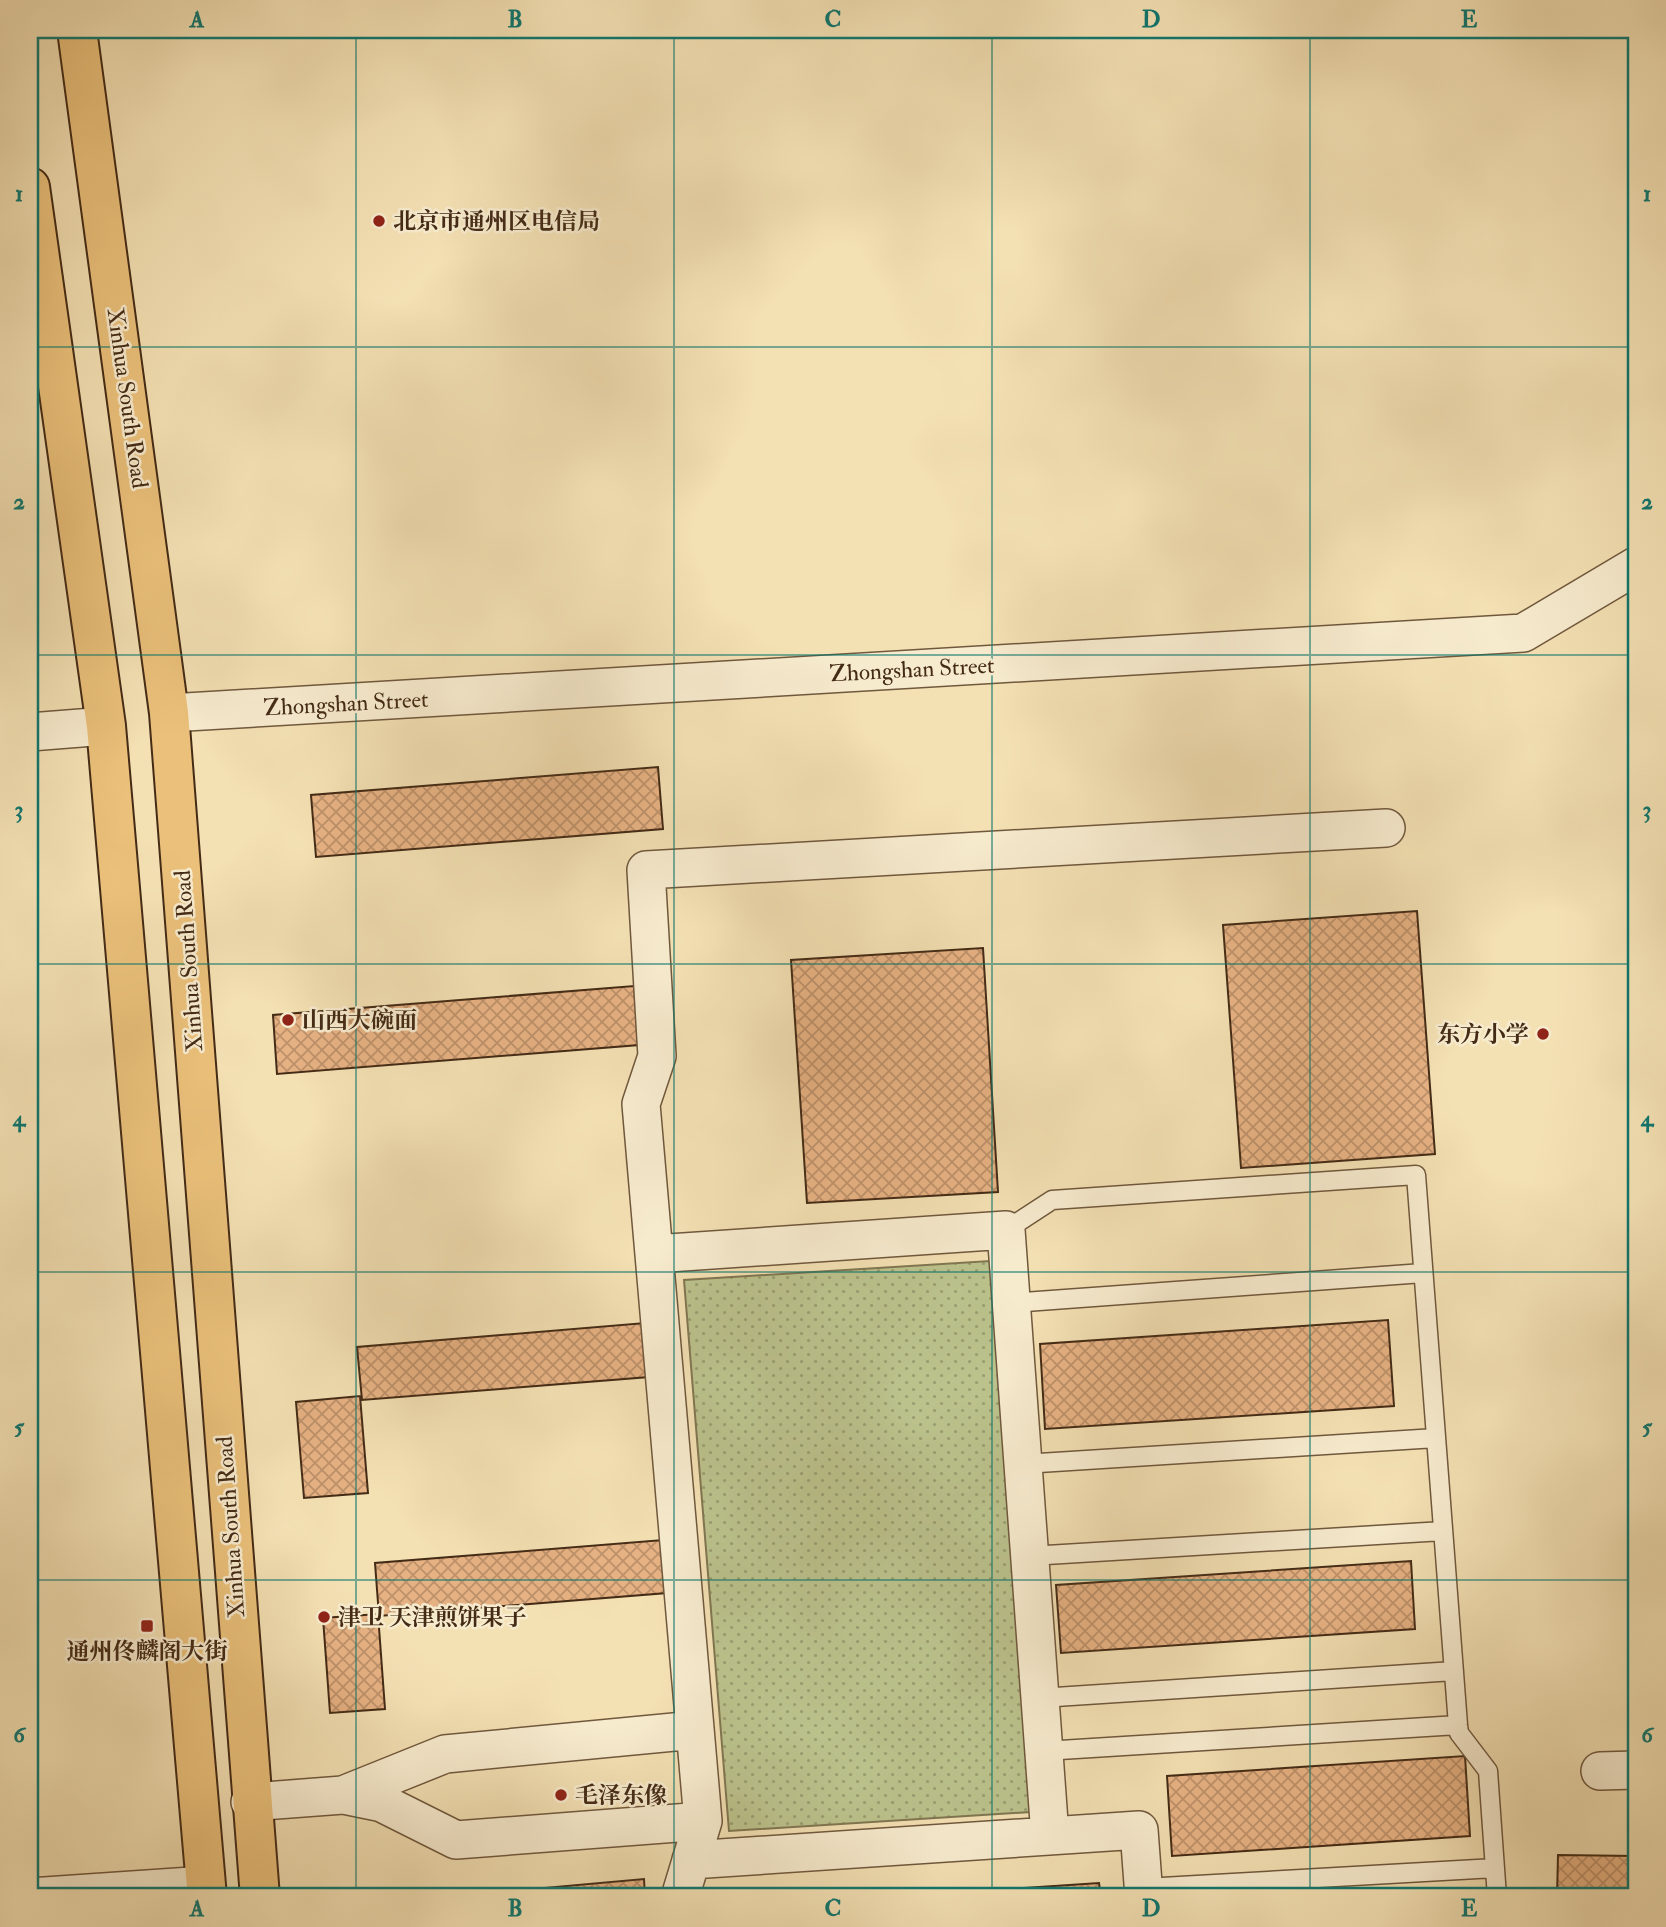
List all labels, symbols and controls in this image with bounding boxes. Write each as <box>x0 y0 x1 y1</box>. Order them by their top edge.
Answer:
text: A <box>189 5 205 34</box>
text: B <box>507 5 523 34</box>
text: C <box>825 5 841 34</box>
text: D <box>1142 5 1160 34</box>
text: E <box>1461 5 1478 34</box>
text: 1 <box>15 179 23 208</box>
text: 1 <box>1643 179 1651 208</box>
place label: 北京市通州区电信局 <box>393 207 600 236</box>
marker: 北京市通州区电信局 <box>371 213 387 229</box>
street label: Xinhua South Road <box>100 306 155 490</box>
text: 2 <box>13 487 25 516</box>
text: 2 <box>1641 487 1653 516</box>
street label: Zhongshan Street <box>829 651 995 688</box>
street label: Zhongshan Street <box>263 685 429 722</box>
text: 3 <box>15 795 23 824</box>
text: 3 <box>1643 795 1651 824</box>
street label: Xinhua South Road <box>168 869 209 1053</box>
place label: 山西大碗面 <box>302 1006 417 1035</box>
marker: 山西大碗面 <box>280 1012 296 1028</box>
place label: 东方小学 <box>1437 1020 1529 1049</box>
marker: 东方小学 <box>1535 1026 1551 1042</box>
text: 4 <box>12 1104 27 1133</box>
text: 4 <box>1640 1104 1655 1133</box>
text: 5 <box>14 1412 25 1441</box>
text: 5 <box>1642 1412 1653 1441</box>
street label: Xinhua South Road <box>210 1435 251 1619</box>
place label: 津卫 天津煎饼果子 <box>338 1603 527 1632</box>
marker: 津卫 天津煎饼果子 <box>316 1609 332 1625</box>
marker: 通州佟麟阁大街 <box>139 1618 155 1634</box>
place label: 通州佟麟阁大街 <box>67 1637 228 1666</box>
text: 6 <box>13 1720 27 1749</box>
text: 6 <box>1641 1720 1655 1749</box>
place label: 毛泽东像 <box>575 1781 667 1810</box>
marker: 毛泽东像 <box>553 1787 569 1803</box>
text: A <box>189 1894 205 1923</box>
text: B <box>507 1894 523 1923</box>
text: C <box>825 1894 841 1923</box>
text: D <box>1142 1894 1160 1923</box>
text: E <box>1461 1894 1478 1923</box>

